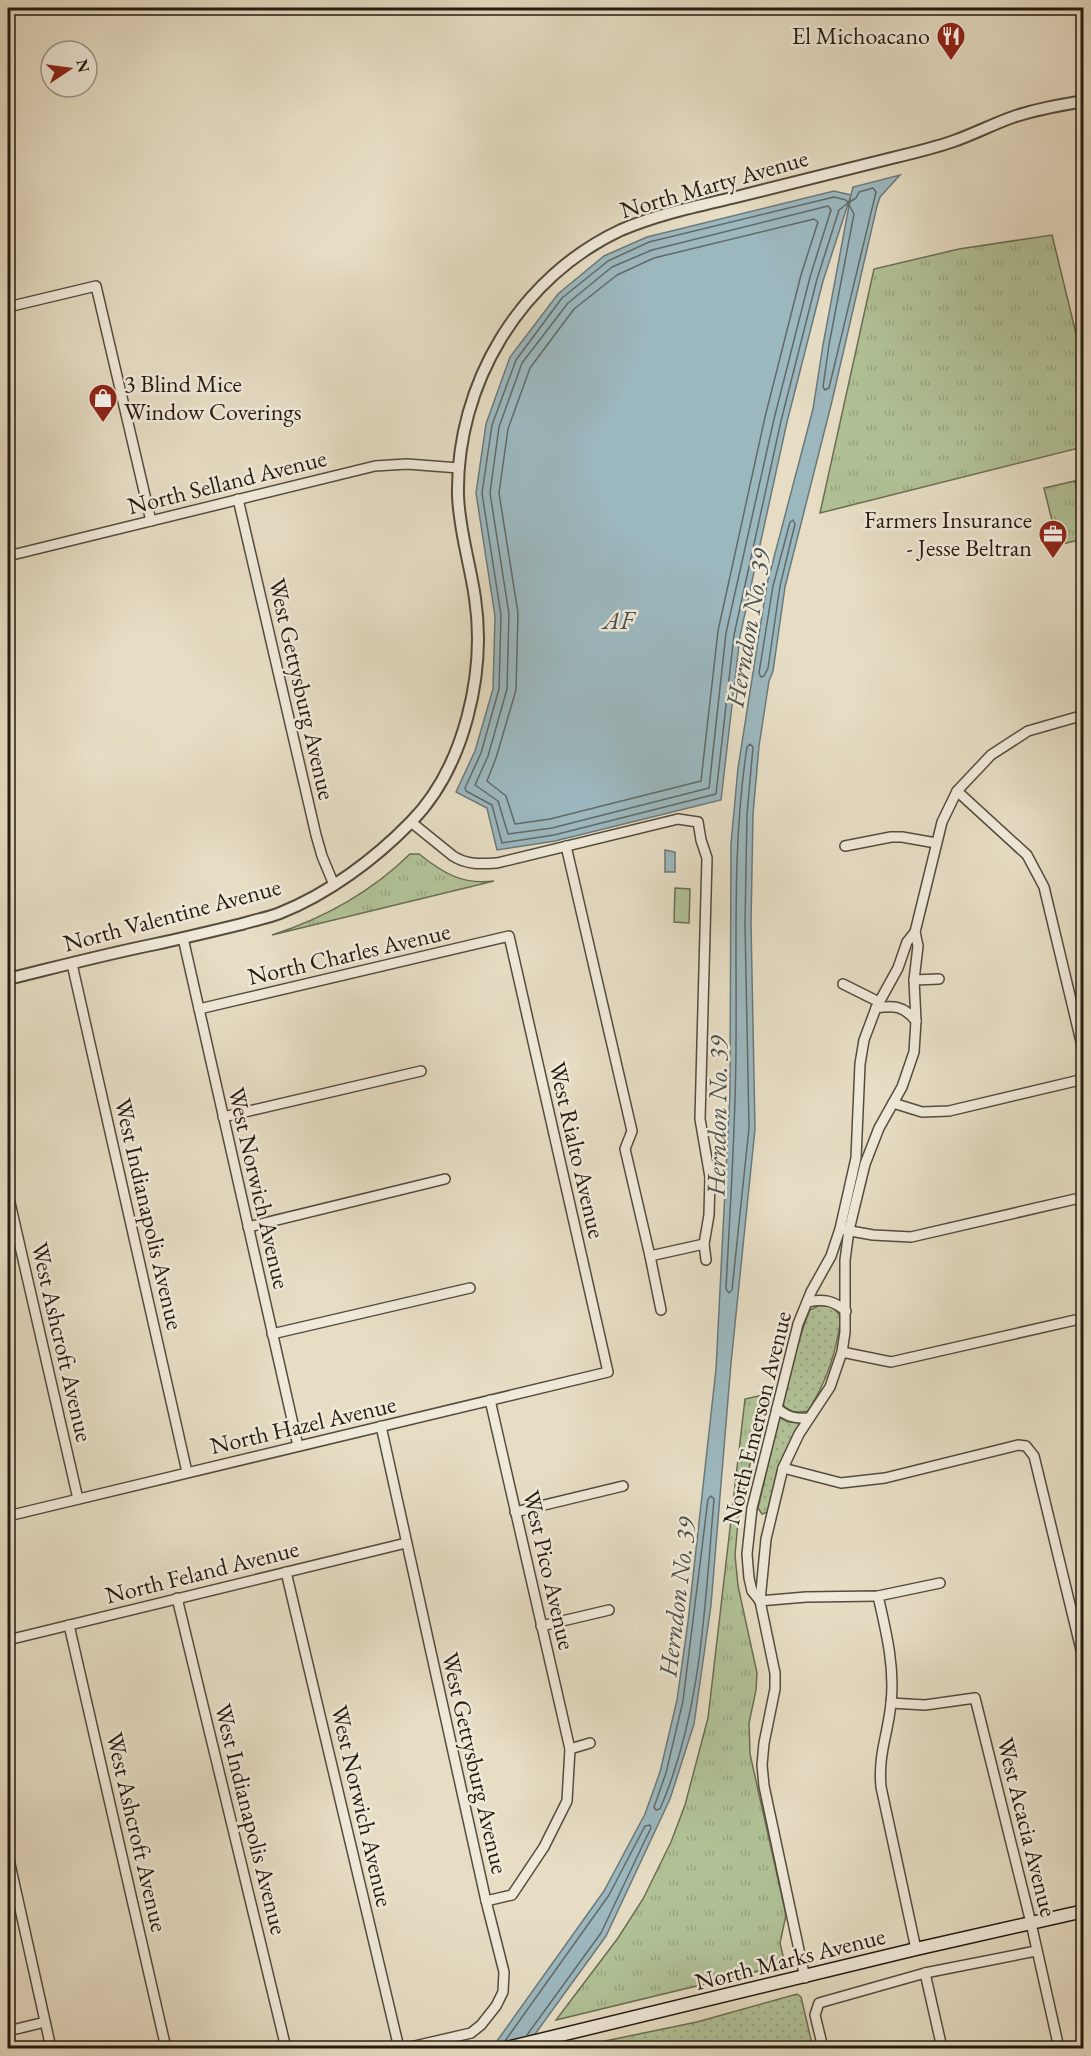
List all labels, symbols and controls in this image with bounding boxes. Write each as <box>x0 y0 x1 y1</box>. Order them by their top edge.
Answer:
place label: El Michoacano <box>792 20 930 51</box>
restaurant icon: El Michoacano <box>935 20 967 62</box>
north arrow <box>39 39 99 99</box>
text: N <box>71 57 95 74</box>
street label: North Marty Avenue <box>616 142 811 225</box>
place label: 3 Blind Mice Window Coverings <box>124 368 302 427</box>
shop icon: 3 Blind Mice Window Coverings <box>87 382 119 424</box>
street label: North Selland Avenue <box>124 442 329 521</box>
place label: Farmers Insurance - Jesse Beltran <box>864 504 1032 563</box>
office icon: Farmers Insurance - Jesse Beltran <box>1037 518 1069 560</box>
water label: Herndon No. 39 <box>717 545 779 711</box>
street label: West Gettysburg Avenue <box>262 575 343 803</box>
water label: AF <box>601 603 637 637</box>
street label: North Valentine Avenue <box>60 871 284 958</box>
street label: North Charles Avenue <box>244 915 453 992</box>
water label: Herndon No. 39 <box>699 1034 735 1197</box>
street label: West Rialto Avenue <box>542 1058 613 1241</box>
street label: West Norwich Avenue <box>221 1084 298 1292</box>
street label: West Indianapolis Avenue <box>108 1095 191 1333</box>
street label: West Ashcroft Avenue <box>24 1239 101 1445</box>
street label: North Emerson Avenue <box>715 1308 798 1528</box>
street label: North Hazel Avenue <box>207 1388 399 1461</box>
street label: West Pico Avenue <box>516 1487 583 1653</box>
water label: Herndon No. 39 <box>650 1514 704 1679</box>
street label: North Feland Avenue <box>102 1532 302 1611</box>
street label: West Gettysburg Avenue <box>435 1649 516 1877</box>
street label: West Indianapolis Avenue <box>208 1700 295 1937</box>
street label: West Norwich Avenue <box>324 1702 401 1910</box>
street label: West Ashcroft Avenue <box>99 1729 176 1935</box>
street label: West Acacia Avenue <box>990 1734 1065 1920</box>
street label: North Marks Avenue <box>692 1920 888 1997</box>

